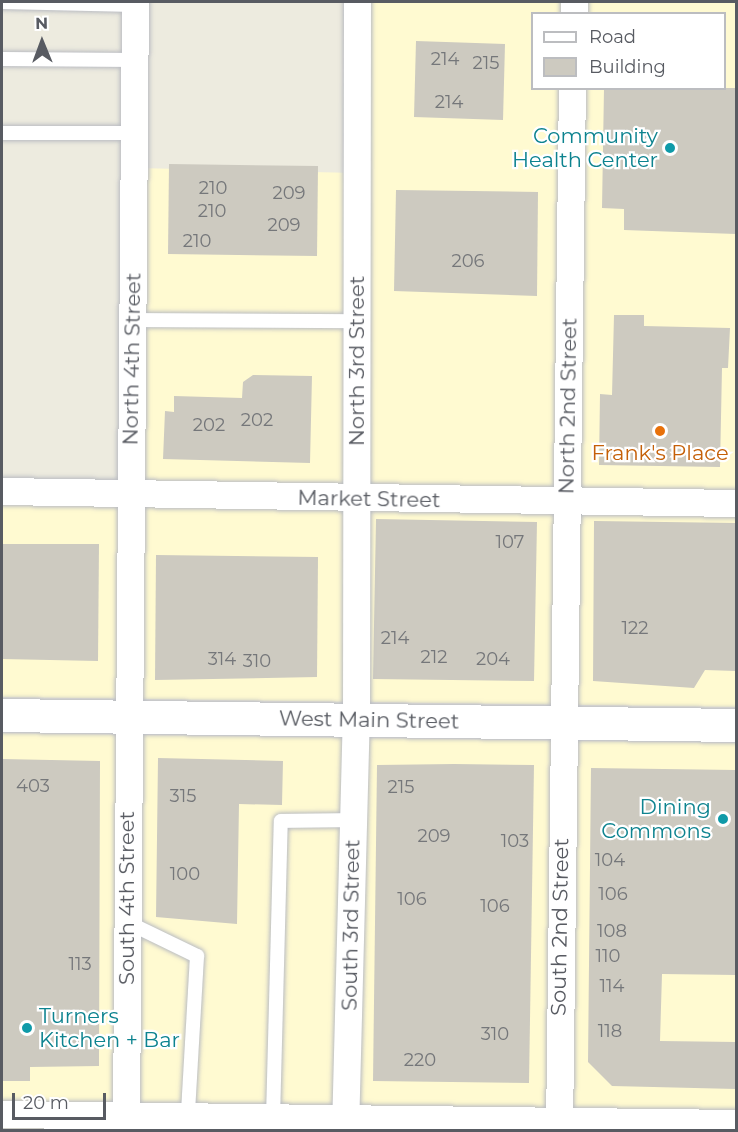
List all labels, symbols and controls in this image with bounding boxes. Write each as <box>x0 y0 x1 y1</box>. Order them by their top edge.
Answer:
north arrow <box>12 12 72 72</box>
legend <box>531 12 726 90</box>
text: N <box>35 14 48 33</box>
text: Road <box>589 26 636 48</box>
house number: 214 <box>431 48 459 70</box>
house number: 215 <box>473 52 499 74</box>
text: Building <box>589 56 666 78</box>
house number: 214 <box>435 91 463 113</box>
place label: Community Health Center <box>512 123 658 173</box>
marker: Community Health Center <box>663 141 677 155</box>
house number: 210 <box>199 177 227 199</box>
house number: 209 <box>272 182 306 204</box>
house number: 210 <box>198 200 226 222</box>
house number: 209 <box>267 214 301 236</box>
house number: 210 <box>183 230 211 252</box>
house number: 206 <box>451 250 485 272</box>
street label: North 4th Street <box>118 272 146 446</box>
street label: North 3rd Street <box>344 276 370 446</box>
street label: North 2nd Street <box>554 318 582 494</box>
house number: 202 <box>241 409 273 431</box>
house number: 202 <box>193 414 225 436</box>
marker: Frank's Place <box>653 424 667 438</box>
place label: Frank's Place <box>591 440 729 466</box>
street label: Market Street <box>297 485 441 513</box>
house number: 107 <box>496 531 524 553</box>
house number: 122 <box>622 617 648 639</box>
house number: 214 <box>381 627 409 649</box>
house number: 212 <box>421 646 447 668</box>
house number: 314 <box>208 648 236 670</box>
house number: 204 <box>476 648 510 670</box>
house number: 310 <box>243 650 271 672</box>
street label: West Main Street <box>279 706 459 734</box>
house number: 403 <box>16 775 50 797</box>
house number: 215 <box>388 776 414 798</box>
house number: 315 <box>170 785 196 807</box>
place label: Dining Commons <box>601 794 711 844</box>
street label: South 4th Street <box>114 811 140 985</box>
marker: Dining Commons <box>716 812 730 826</box>
house number: 209 <box>417 825 451 847</box>
house number: 103 <box>501 830 529 852</box>
street label: South 2nd Street <box>546 838 574 1016</box>
street label: South 3rd Street <box>337 839 365 1011</box>
house number: 104 <box>595 849 625 871</box>
house number: 100 <box>170 863 200 885</box>
house number: 106 <box>598 883 628 905</box>
house number: 106 <box>397 888 427 910</box>
house number: 106 <box>480 895 510 917</box>
house number: 108 <box>597 920 627 942</box>
house number: 110 <box>596 945 620 967</box>
house number: 113 <box>68 953 92 975</box>
house number: 114 <box>600 975 624 997</box>
place label: Turners Kitchen + Bar <box>39 1003 180 1053</box>
house number: 118 <box>598 1020 622 1042</box>
marker: Turners Kitchen + Bar <box>20 1021 34 1035</box>
house number: 310 <box>481 1023 509 1045</box>
house number: 220 <box>404 1049 436 1071</box>
scale bar <box>15 1081 110 1119</box>
text: 20 m <box>23 1092 69 1114</box>

